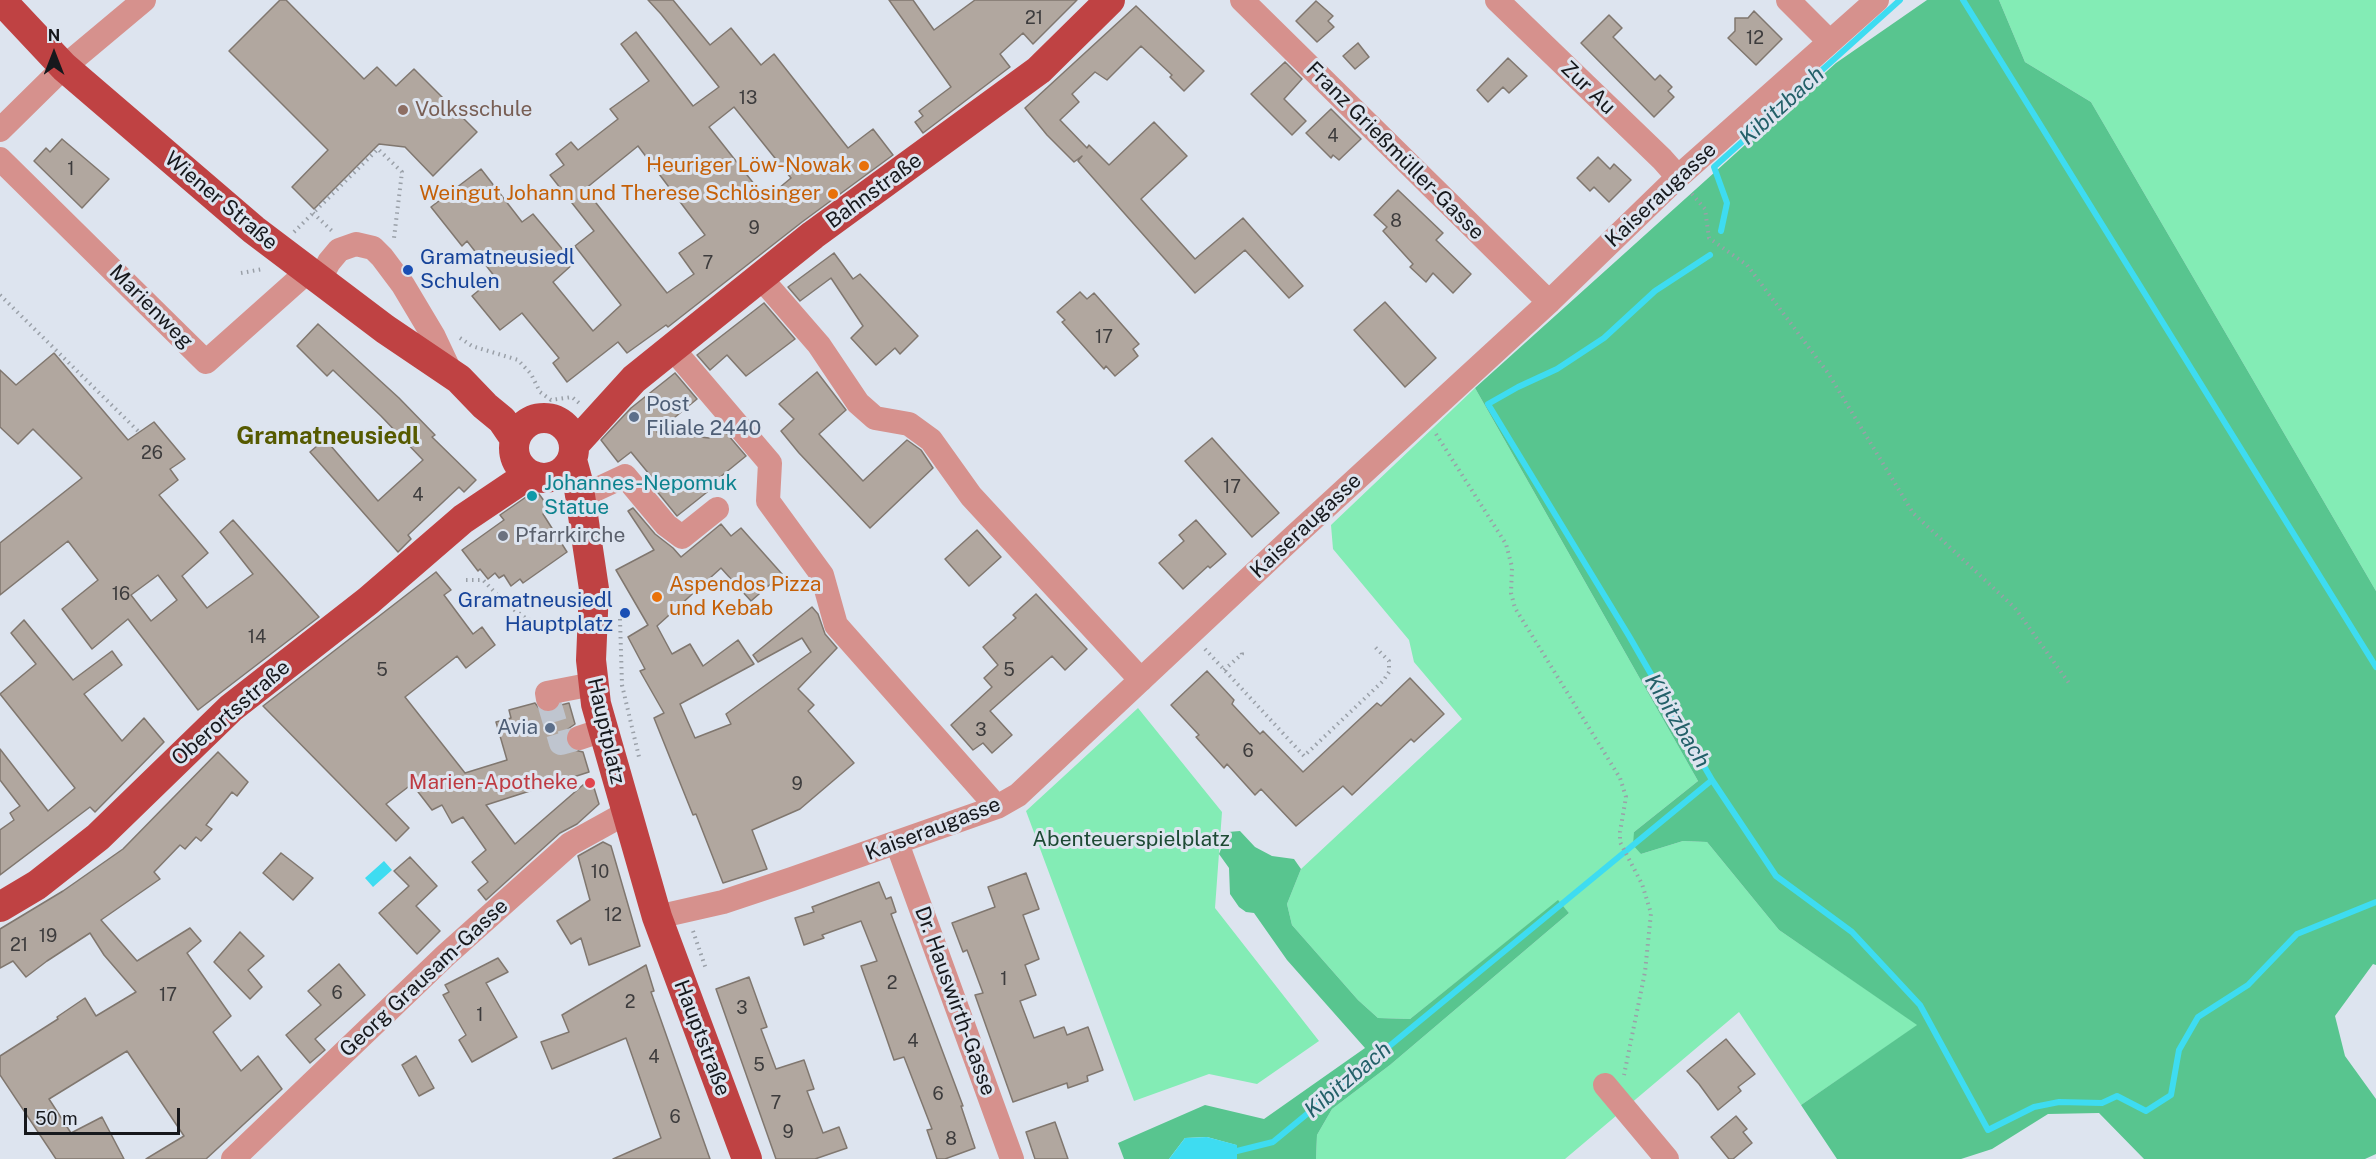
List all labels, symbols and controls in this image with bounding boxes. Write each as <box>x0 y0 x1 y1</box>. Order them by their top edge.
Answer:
house number: 21 <box>1025 7 1043 29</box>
north arrow <box>24 24 84 84</box>
text: N <box>48 26 60 45</box>
house number: 12 <box>1746 27 1764 49</box>
street label: Zur Au <box>1556 56 1620 120</box>
street label: Franz Grießmüller-Gasse <box>1301 57 1489 245</box>
water label: Kibitzbach <box>1734 61 1830 151</box>
house number: 13 <box>739 87 757 109</box>
place label: Volksschule <box>415 97 533 123</box>
marker: Volksschule <box>396 103 410 117</box>
house number: 4 <box>1327 125 1339 147</box>
street label: Kaiseraugasse <box>1600 137 1722 253</box>
street label: Wiener Straße <box>159 146 283 256</box>
street label: Bahnstraße <box>821 148 927 234</box>
place label: Heuriger Löw-Nowak <box>646 153 852 179</box>
house number: 1 <box>67 158 75 180</box>
marker: Heuriger Löw-Nowak <box>857 159 871 173</box>
place label: Weingut Johann und Therese Schlösinger <box>419 181 821 207</box>
marker: Weingut Johann und Therese Schlösinger <box>826 187 840 201</box>
house number: 8 <box>1390 210 1402 232</box>
house number: 9 <box>748 217 760 239</box>
place label: Gramatneusiedl Schulen <box>420 245 575 295</box>
house number: 7 <box>703 252 713 274</box>
street label: Marienweg <box>104 260 198 354</box>
marker: Gramatneusiedl Schulen <box>401 263 415 277</box>
house number: 17 <box>1095 326 1113 348</box>
place label: Post Filiale 2440 <box>646 392 761 442</box>
marker: Post Filiale 2440 <box>627 410 641 424</box>
district label: Gramatneusiedl <box>236 423 420 451</box>
house number: 26 <box>141 442 163 464</box>
street label: Kaiseraugasse <box>1245 468 1367 584</box>
place label: Johannes-Nepomuk Statue <box>544 471 737 521</box>
house number: 17 <box>1223 476 1241 498</box>
house number: 4 <box>412 484 424 506</box>
marker: Johannes-Nepomuk Statue <box>525 489 539 503</box>
place label: Pfarrkirche <box>515 523 625 549</box>
marker: Pfarrkirche <box>496 529 510 543</box>
place label: Aspendos Pizza und Kebab <box>669 572 821 622</box>
house number: 16 <box>112 583 130 605</box>
place label: Gramatneusiedl Hauptplatz <box>458 588 613 638</box>
marker: Aspendos Pizza und Kebab <box>650 590 664 604</box>
marker: Gramatneusiedl Hauptplatz <box>618 606 632 620</box>
house number: 14 <box>248 626 266 648</box>
street label: Oberortsstraße <box>167 655 295 771</box>
house number: 5 <box>376 659 388 681</box>
house number: 5 <box>1003 659 1015 681</box>
water label: Kibitzbach <box>1639 669 1715 773</box>
street label: Hauptplatz <box>582 675 630 787</box>
place label: Avia <box>497 715 538 741</box>
house number: 3 <box>975 719 987 741</box>
marker: Avia <box>543 721 557 735</box>
house number: 6 <box>1242 740 1254 762</box>
place label: Marien-Apotheke <box>409 770 578 796</box>
house number: 9 <box>791 773 803 795</box>
marker: Marien-Apotheke <box>583 776 597 790</box>
street label: Kaiseraugasse <box>862 792 1004 866</box>
park label: Abenteuerspielplatz <box>1032 827 1230 853</box>
house number: 10 <box>591 861 609 883</box>
street label: Georg Grausam-Gasse <box>335 894 513 1062</box>
street label: Dr. Hauswirth-Gasse <box>909 903 1001 1099</box>
house number: 12 <box>604 904 622 926</box>
house number: 19 <box>39 925 57 947</box>
house number: 21 <box>10 934 28 956</box>
house number: 1 <box>1000 968 1008 990</box>
house number: 2 <box>887 972 897 994</box>
street label: Hauptstraße <box>668 976 736 1100</box>
house number: 6 <box>331 982 343 1004</box>
house number: 17 <box>159 984 177 1006</box>
house number: 2 <box>625 991 635 1013</box>
house number: 3 <box>736 997 748 1019</box>
house number: 1 <box>476 1004 484 1026</box>
house number: 4 <box>907 1030 919 1052</box>
water label: Kibitzbach <box>1299 1036 1397 1124</box>
house number: 4 <box>648 1046 660 1068</box>
house number: 5 <box>753 1054 765 1076</box>
house number: 6 <box>932 1083 944 1105</box>
house number: 7 <box>771 1092 781 1114</box>
scale bar <box>27 1096 183 1134</box>
house number: 6 <box>669 1106 681 1128</box>
text: 50 m <box>35 1108 78 1129</box>
house number: 9 <box>782 1121 794 1143</box>
house number: 8 <box>945 1128 957 1150</box>

